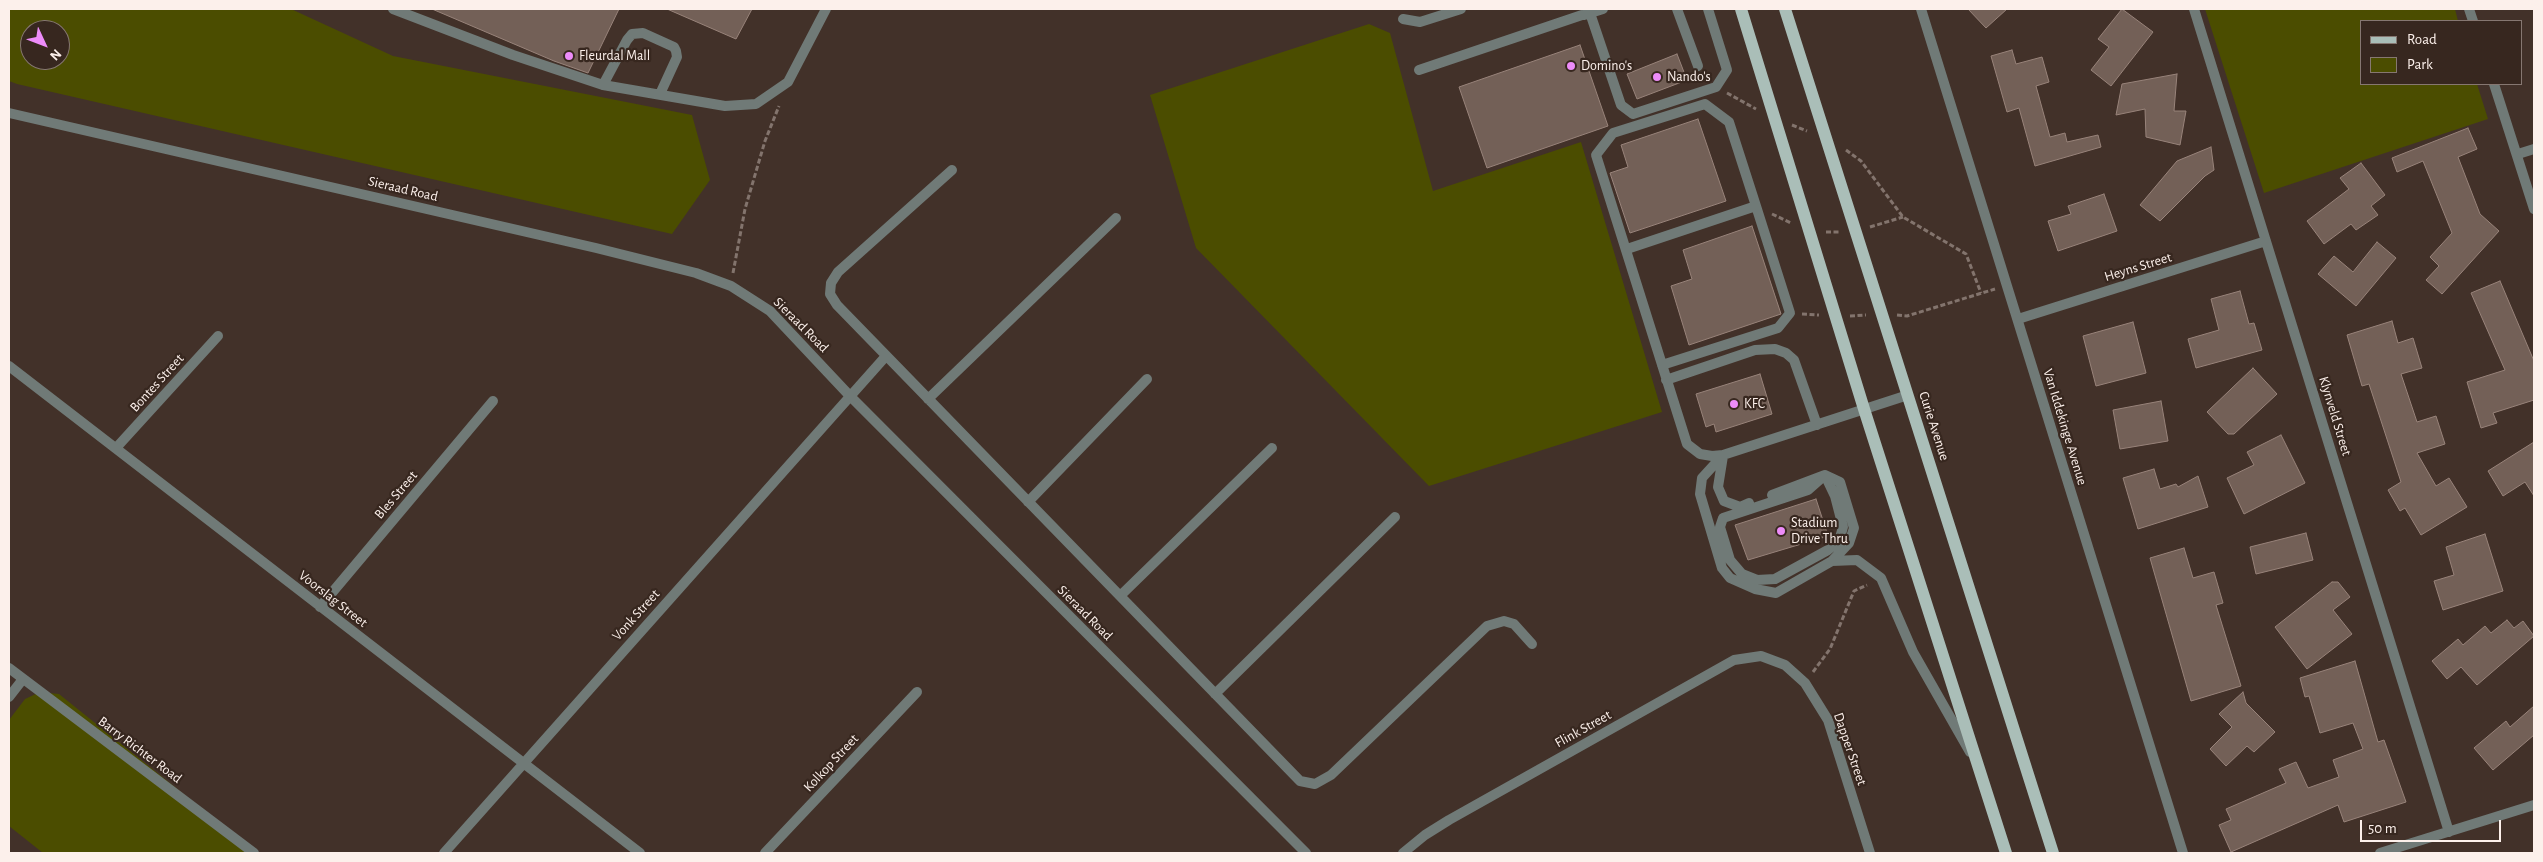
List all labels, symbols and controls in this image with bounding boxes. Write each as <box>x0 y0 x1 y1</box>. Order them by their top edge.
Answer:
north arrow <box>20 20 70 70</box>
legend <box>2360 20 2523 85</box>
text: Road <box>2407 32 2437 47</box>
text: N <box>47 46 64 63</box>
place label: Fleurdal Mall <box>579 48 650 64</box>
marker: Fleurdal Mall <box>563 50 575 62</box>
text: Park <box>2407 57 2433 72</box>
place label: Domino's <box>1581 58 1632 74</box>
marker: Domino's <box>1565 60 1577 72</box>
place label: Nando's <box>1667 69 1711 85</box>
marker: Nando's <box>1651 71 1663 83</box>
street label: Sieraad Road <box>366 173 440 205</box>
street label: Heyns Street <box>2102 249 2174 285</box>
street label: Sieraad Road <box>770 294 832 356</box>
street label: Bontes Street <box>126 350 188 416</box>
street label: Van Iddekinge Avenue <box>2039 367 2091 487</box>
street label: Klynveld Street <box>2315 374 2355 458</box>
street label: Curie Avenue <box>1915 389 1953 463</box>
place label: KFC <box>1744 396 1765 412</box>
marker: KFC <box>1728 398 1740 410</box>
street label: Bles Street <box>371 467 421 523</box>
place label: Stadium Drive Thru <box>1791 515 1848 548</box>
marker: Stadium Drive Thru <box>1775 525 1787 537</box>
street label: Voorslag Street <box>295 567 371 631</box>
street label: Sieraad Road <box>1054 582 1116 644</box>
street label: Vonk Street <box>609 586 663 644</box>
street label: Flink Street <box>1552 707 1614 751</box>
street label: Dapper Street <box>1830 710 1870 788</box>
street label: Barry Richter Road <box>95 713 185 787</box>
street label: Kolkop Street <box>800 731 862 795</box>
scale bar <box>2363 810 2504 842</box>
text: 50 m <box>2368 821 2397 836</box>

